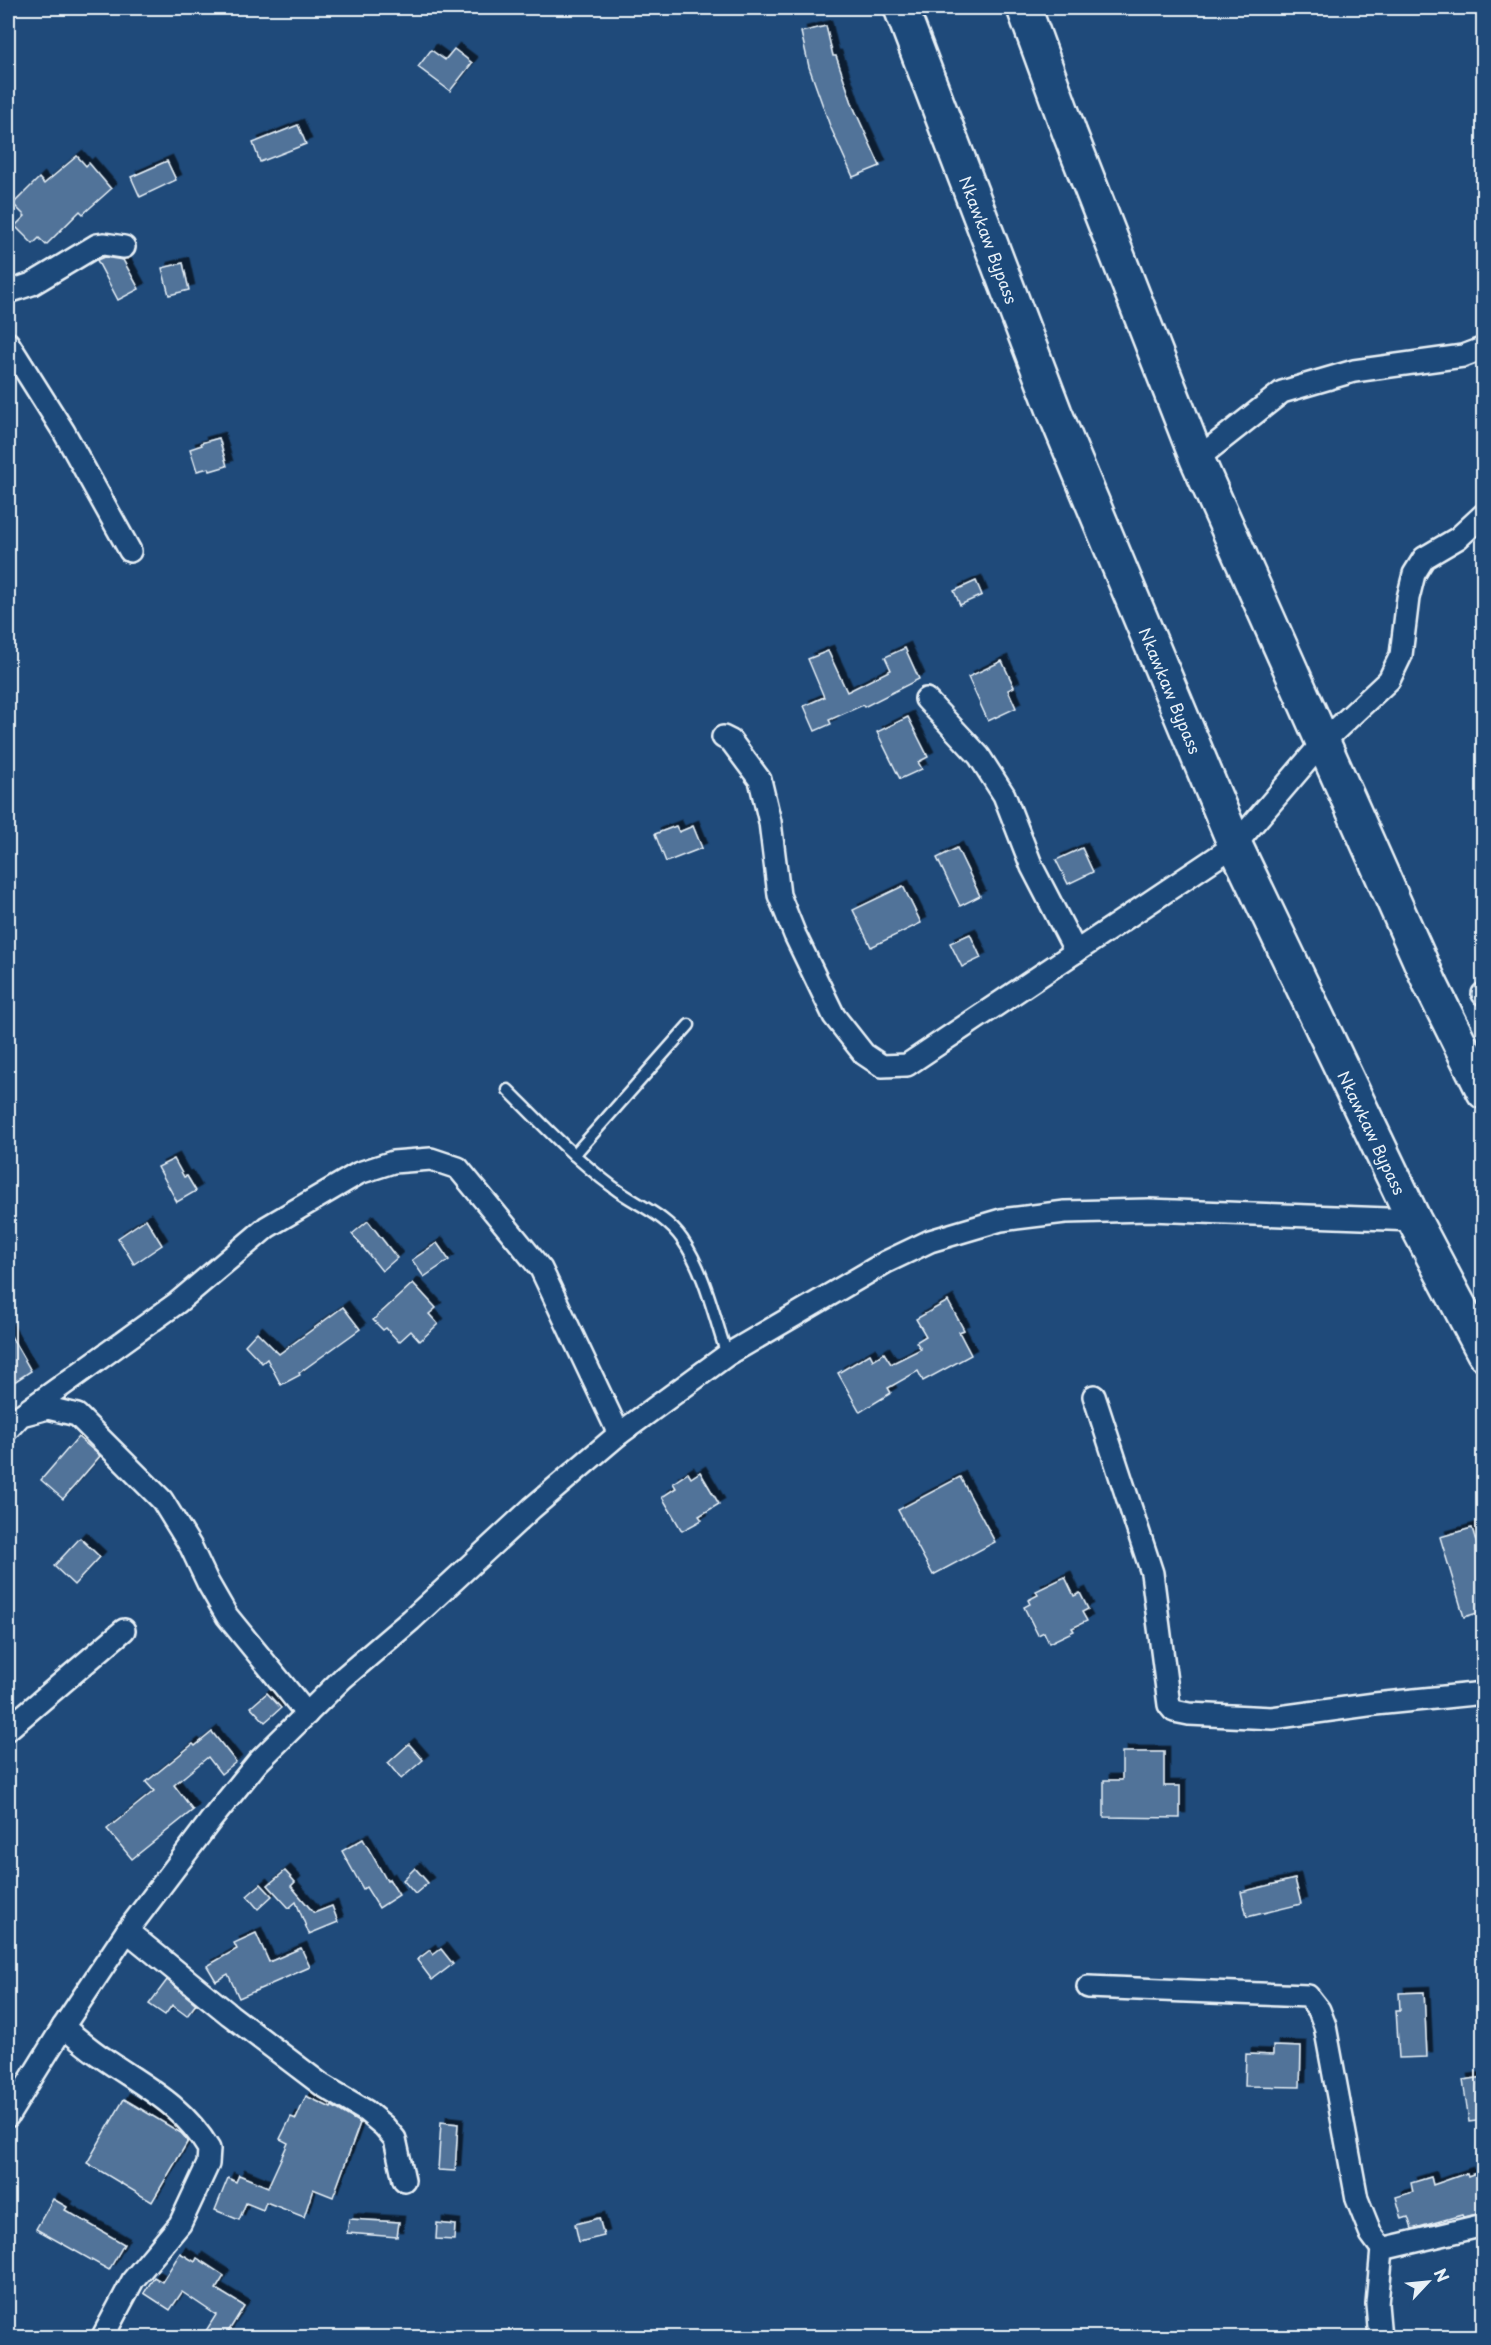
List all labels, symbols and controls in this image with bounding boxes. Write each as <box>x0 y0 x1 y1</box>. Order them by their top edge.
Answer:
street label: Nkawkaw Bypass <box>954 173 1024 307</box>
street label: Nkawkaw Bypass <box>1134 624 1208 757</box>
street label: Nkawkaw Bypass <box>1332 1067 1412 1199</box>
north arrow <box>1398 2252 1458 2312</box>
text: N <box>1429 2264 1456 2286</box>

